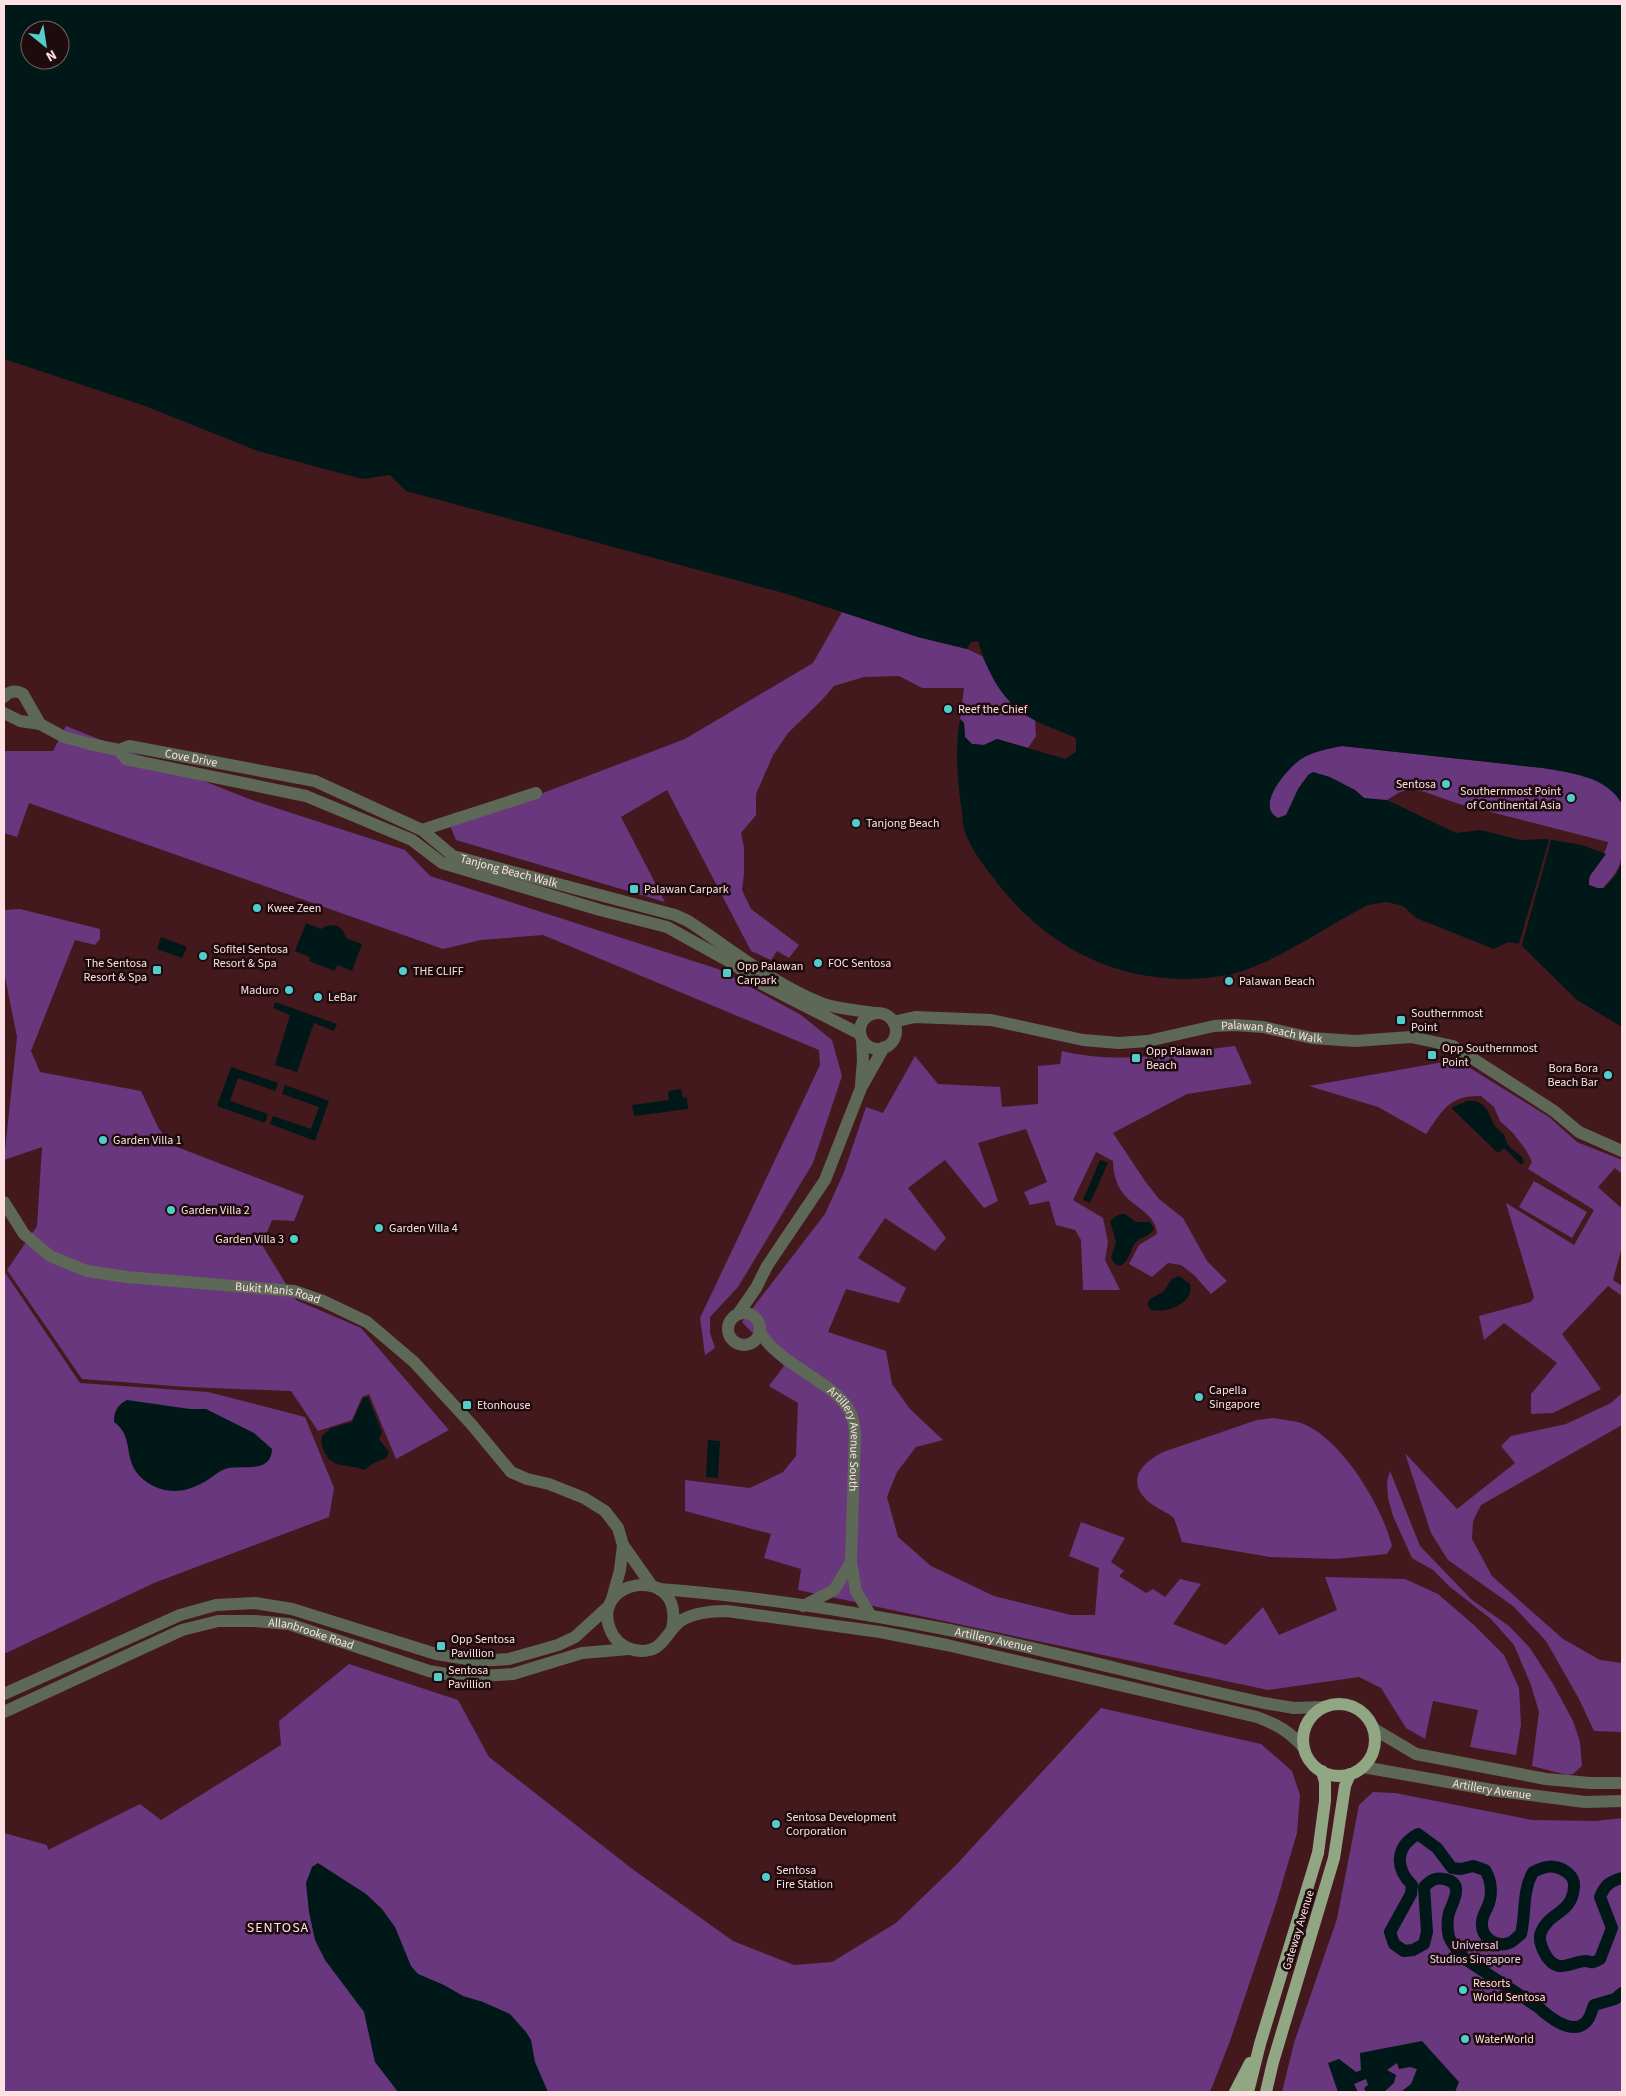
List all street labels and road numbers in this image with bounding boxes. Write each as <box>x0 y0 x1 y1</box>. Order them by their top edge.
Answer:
street label: Cove Drive <box>163 745 219 771</box>
street label: Tanjong Beach Walk <box>458 850 560 892</box>
street label: Palawan Beach Walk <box>1221 1017 1323 1048</box>
street label: Bukit Manis Road <box>234 1278 323 1308</box>
street label: Artillery Avenue South <box>824 1382 863 1492</box>
street label: Allanbrooke Road <box>268 1614 356 1654</box>
street label: Artillery Avenue <box>953 1623 1034 1657</box>
street label: Artillery Avenue <box>1451 1775 1532 1804</box>
street label: Gateway Avenue <box>1278 1888 1319 1972</box>

